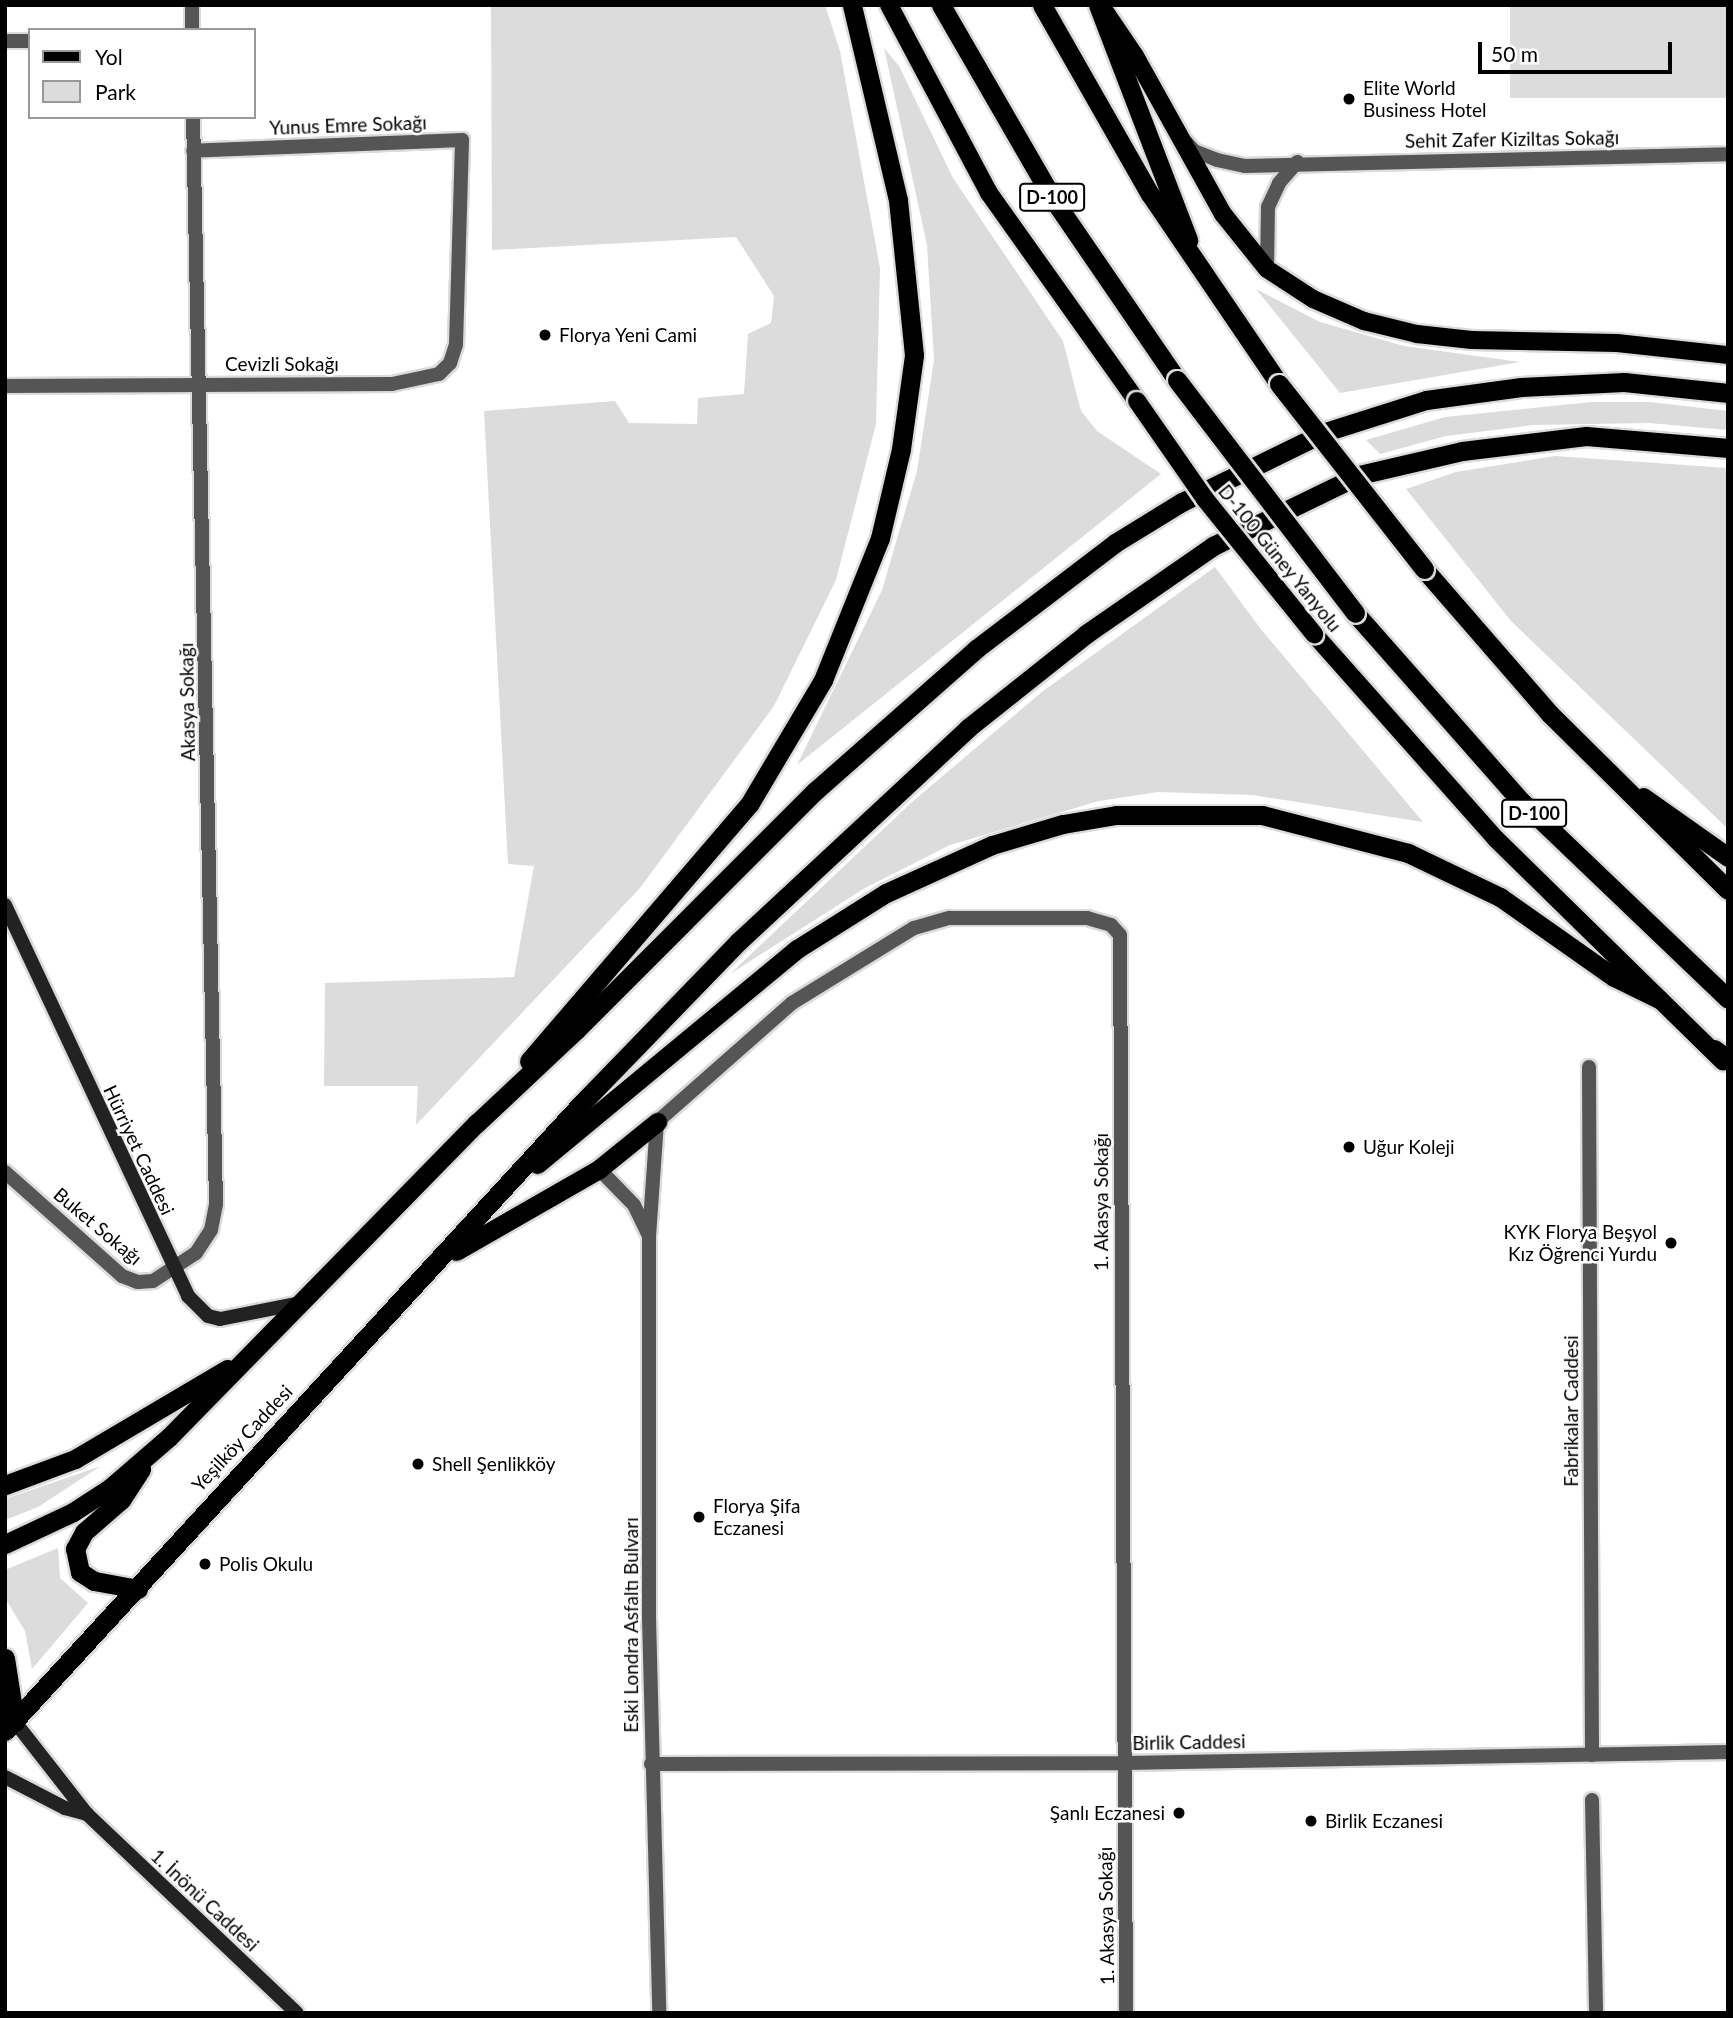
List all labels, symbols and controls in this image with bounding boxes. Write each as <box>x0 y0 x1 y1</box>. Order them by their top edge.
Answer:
legend <box>28 28 256 119</box>
scale bar <box>1481 28 1675 72</box>
text: 50 m <box>1491 41 1538 66</box>
text: Yol <box>95 44 123 69</box>
place label: Elite World Business Hotel <box>1363 77 1487 121</box>
text: Park <box>95 79 136 104</box>
marker: Elite World Business Hotel <box>1341 91 1357 107</box>
street label: Yunus Emre Sokağı <box>269 111 427 139</box>
street label: Sehit Zafer Kiziltas Sokağı <box>1404 126 1620 152</box>
road number: D-100 <box>1019 182 1085 212</box>
place label: Florya Yeni Cami <box>559 324 698 346</box>
marker: Florya Yeni Cami <box>537 327 553 343</box>
street label: Cevizli Sokağı <box>225 353 339 375</box>
street label: D-100 Güney Yanyolu <box>1213 479 1347 637</box>
street label: Akasya Sokağı <box>175 643 199 761</box>
road number: D-100 <box>1501 798 1567 828</box>
street label: Hürriyet Caddesi <box>99 1081 179 1219</box>
street label: 1. Akasya Sokağı <box>1090 1133 1112 1271</box>
place label: Uğur Koleji <box>1363 1136 1455 1158</box>
marker: Uğur Koleji <box>1341 1139 1357 1155</box>
street label: Buket Sokağı <box>49 1183 147 1269</box>
place label: KYK Florya Beşyol Kız Öğrenci Yurdu <box>1503 1221 1657 1265</box>
marker: KYK Florya Beşyol Kız Öğrenci Yurdu <box>1663 1235 1679 1251</box>
street label: Fabrikalar Caddesi <box>1560 1335 1582 1487</box>
street label: Yeşilköy Caddesi <box>187 1380 297 1496</box>
place label: Shell Şenlikköy <box>432 1453 556 1475</box>
marker: Shell Şenlikköy <box>410 1456 426 1472</box>
place label: Florya Şifa Eczanesi <box>713 1495 800 1539</box>
marker: Florya Şifa Eczanesi <box>691 1509 707 1525</box>
street label: Eski Londra Asfaltı Bulvarı <box>620 1517 642 1733</box>
place label: Polis Okulu <box>219 1553 313 1575</box>
marker: Polis Okulu <box>197 1556 213 1572</box>
street label: Birlik Caddesi <box>1132 1730 1246 1754</box>
place label: Şanlı Eczanesi <box>1050 1802 1165 1824</box>
marker: Şanlı Eczanesi <box>1171 1805 1187 1821</box>
place label: Birlik Eczanesi <box>1325 1810 1443 1832</box>
marker: Birlik Eczanesi <box>1303 1813 1319 1829</box>
street label: 1. İnönü Caddesi <box>146 1844 264 1956</box>
street label: 1. Akasya Sokağı <box>1093 1846 1119 1986</box>

